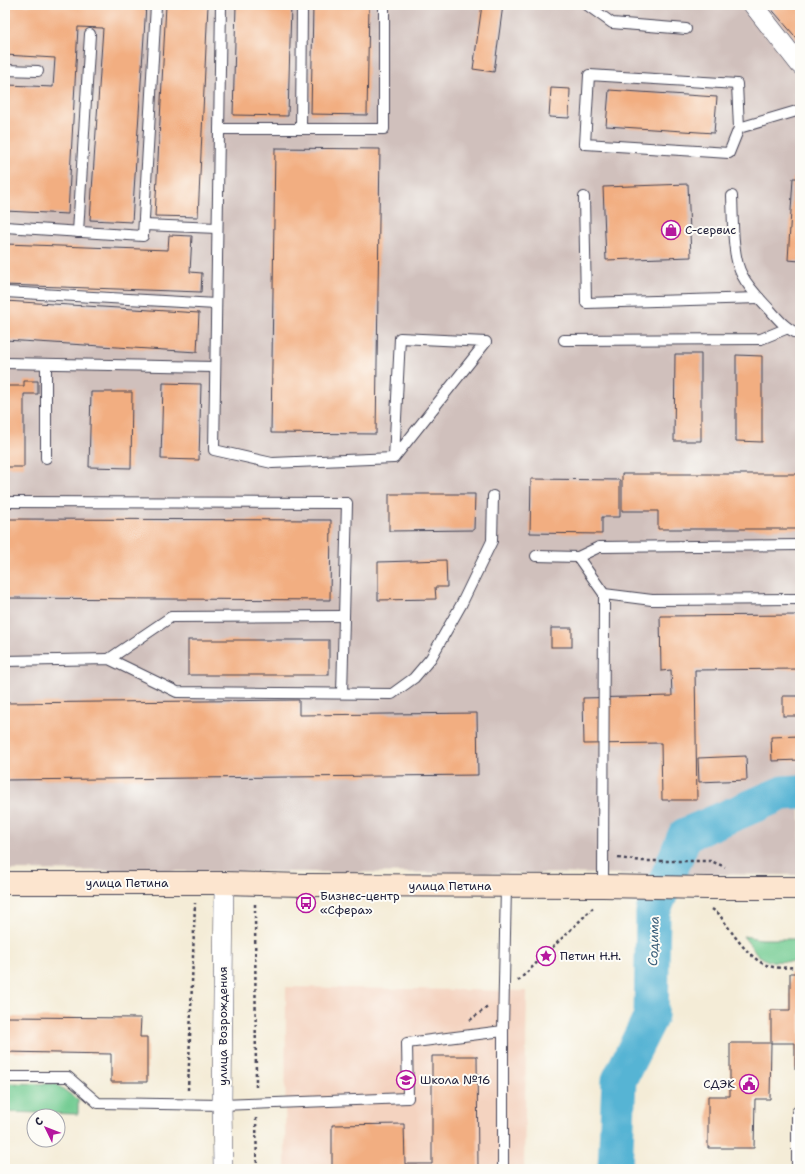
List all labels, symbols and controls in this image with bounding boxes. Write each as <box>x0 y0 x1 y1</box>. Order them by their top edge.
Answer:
shop icon: С-сервис <box>660 219 682 241</box>
place label: С-сервис <box>685 222 736 238</box>
street label: улица Петина <box>86 875 169 891</box>
street label: улица Петина <box>409 878 492 894</box>
place label: Бизнес-центр «Сфера» <box>320 888 400 918</box>
bus stop icon: Бизнес-центр «Сфера» <box>295 892 317 914</box>
water label: Содима <box>644 916 663 966</box>
place icon: Петин Н.Н. <box>535 945 557 967</box>
place label: Петин Н.Н. <box>560 948 621 964</box>
street label: улица Возрождения <box>215 966 231 1086</box>
school or university icon: Школа №16 <box>395 1069 417 1091</box>
place label: Школа №16 <box>420 1072 490 1088</box>
public building icon: СДЭК <box>738 1073 760 1095</box>
place label: СДЭК <box>703 1076 735 1092</box>
north arrow <box>26 1108 66 1148</box>
text: С <box>31 1114 47 1129</box>

